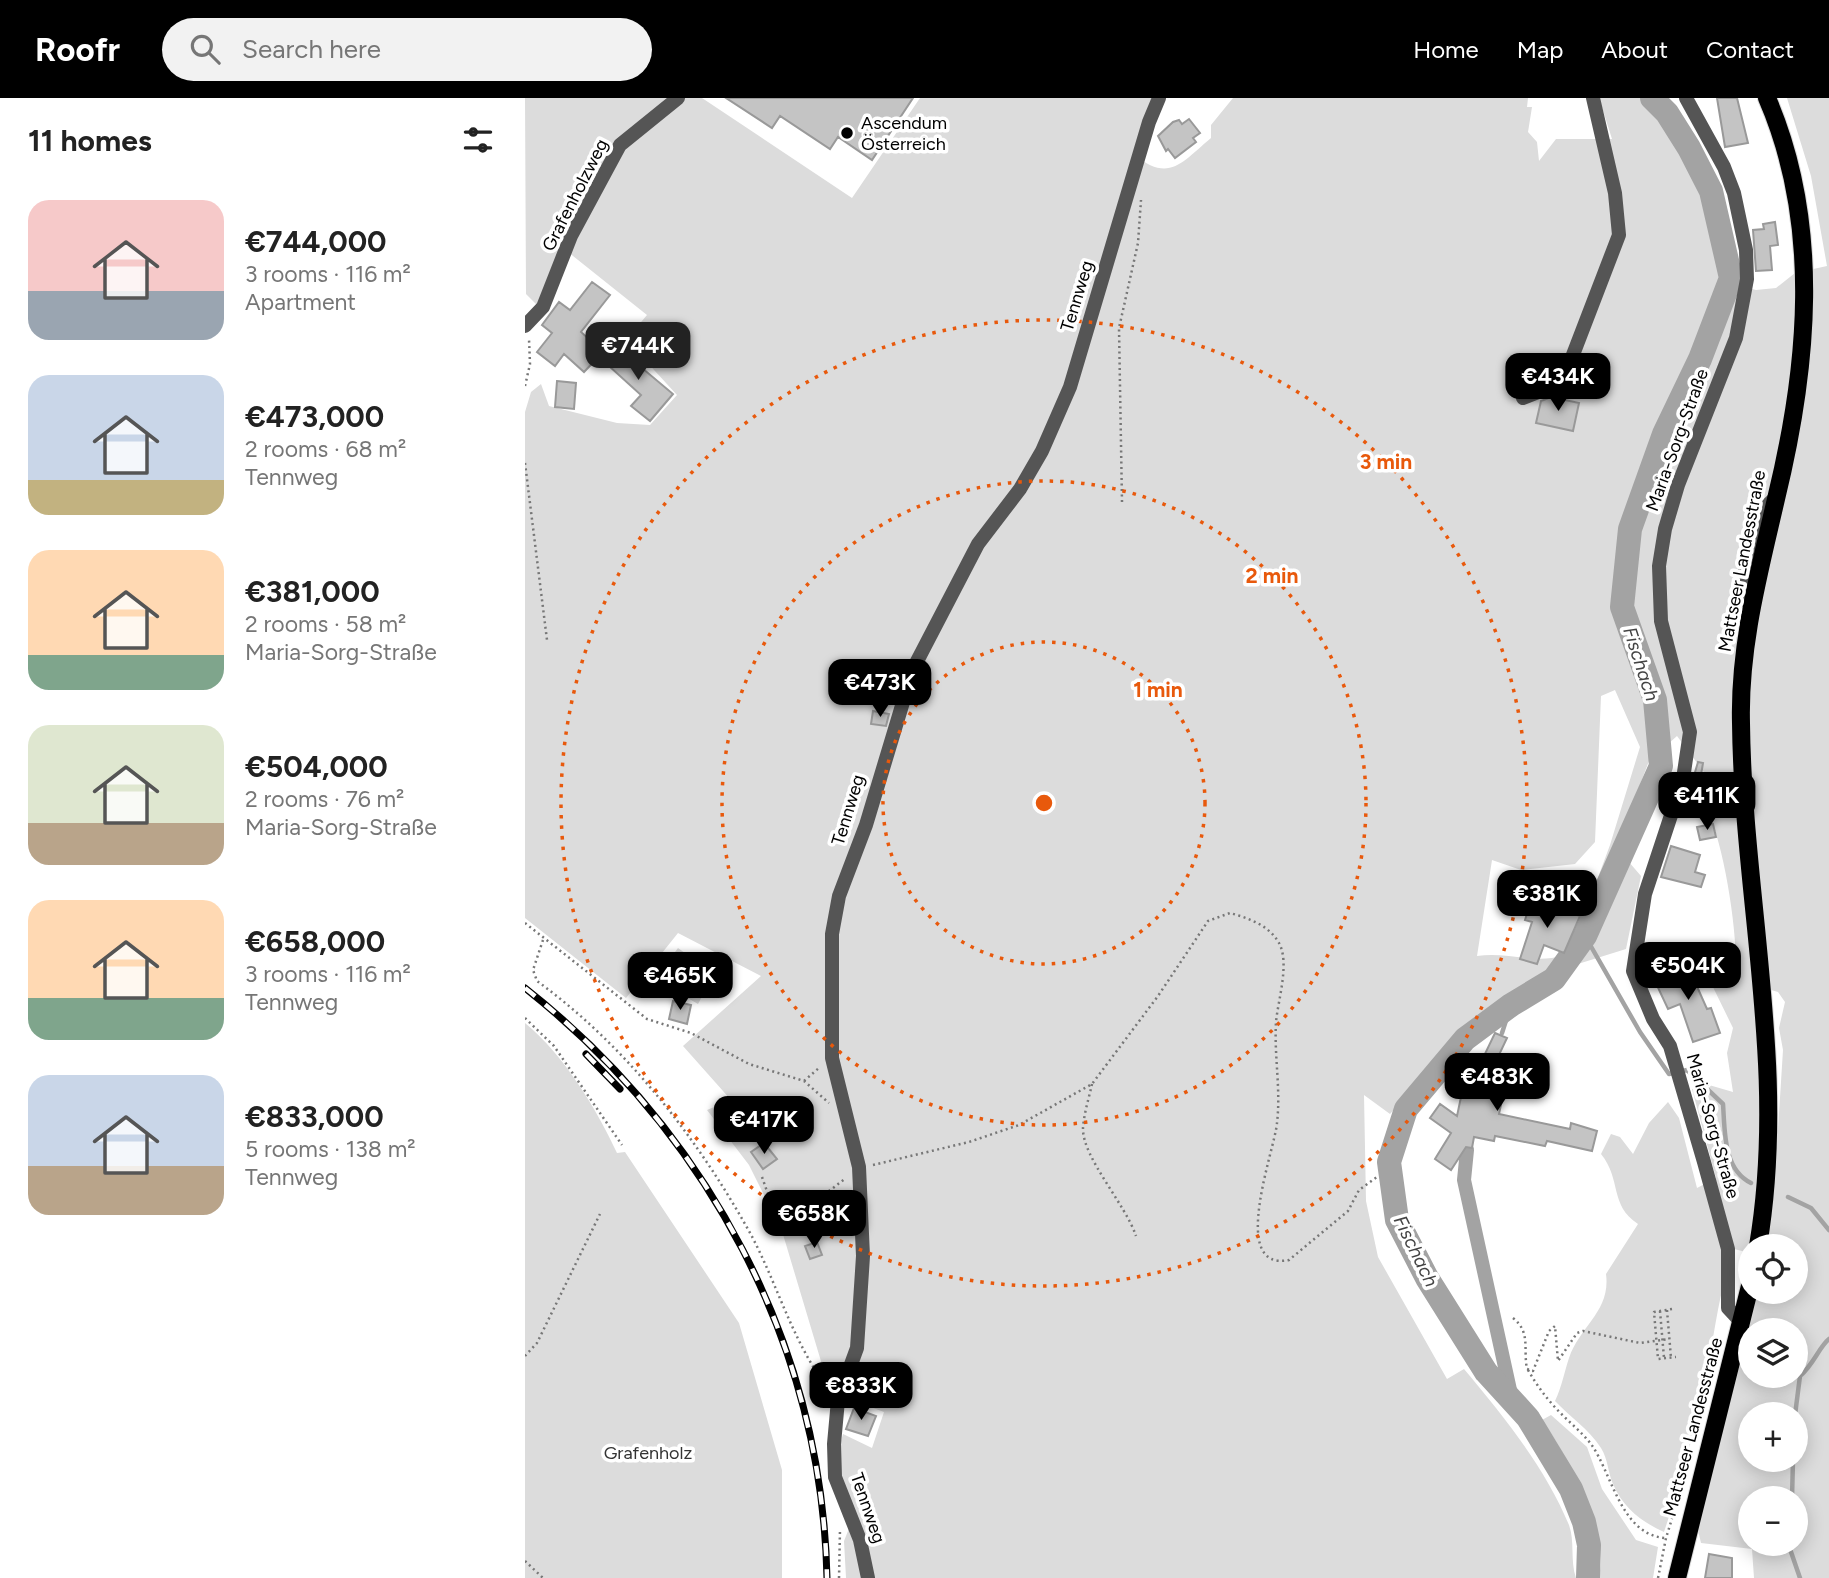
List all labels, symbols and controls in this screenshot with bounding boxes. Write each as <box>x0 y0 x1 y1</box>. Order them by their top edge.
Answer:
search box <box>162 18 652 81</box>
text: Roofr <box>35 30 120 69</box>
icon: search <box>186 30 224 68</box>
text: Search here <box>242 33 381 65</box>
text: Home <box>1413 35 1479 64</box>
text: Map <box>1517 35 1563 64</box>
text: About <box>1601 35 1668 64</box>
text: Contact <box>1706 35 1794 64</box>
place label: Ascendum Österreich <box>861 112 947 155</box>
icon: filters <box>459 121 497 159</box>
text: 11 homes <box>28 122 152 159</box>
marker: Ascendum Österreich <box>839 125 855 141</box>
street label: Grafenholzweg <box>537 135 613 255</box>
text: €744,000 <box>245 223 387 260</box>
icon: home <box>84 228 168 312</box>
street label: Tennweg <box>1056 258 1098 334</box>
text: 3 rooms · 116 m² <box>245 260 411 288</box>
text: Apartment <box>245 288 356 316</box>
pin: €744K <box>589 322 687 382</box>
text: €744K <box>601 331 675 359</box>
pin: €434K <box>1509 354 1607 413</box>
text: €434K <box>1521 362 1595 390</box>
street label: Maria-Sorg-Straße <box>1641 366 1713 514</box>
text: €473,000 <box>245 398 384 435</box>
icon: home <box>84 403 168 487</box>
text: 2 rooms · 68 m² <box>245 435 406 463</box>
text: 3 min <box>1360 449 1412 474</box>
text: Tennweg <box>245 463 338 491</box>
street label: Mattseer Landesstraße <box>1714 468 1770 654</box>
text: 2 min <box>1246 563 1298 588</box>
text: €381,000 <box>245 573 380 610</box>
icon: home <box>84 578 168 662</box>
text: 2 rooms · 58 m² <box>245 610 406 638</box>
water label: Fischach <box>1618 624 1664 704</box>
text: Maria-Sorg-Straße <box>245 638 437 666</box>
pin: €473K <box>831 660 929 719</box>
text: €473K <box>844 668 916 696</box>
text: 1 min <box>1133 677 1183 702</box>
text: €504,000 <box>245 748 388 785</box>
icon: home <box>84 753 168 837</box>
street label: Tennweg <box>827 772 869 848</box>
pin: €411K <box>1658 772 1756 832</box>
text: €411K <box>1674 781 1740 809</box>
text: 2 rooms · 76 m² <box>245 785 404 813</box>
centre of rings <box>1032 791 1056 815</box>
text: Maria-Sorg-Straße <box>245 813 437 841</box>
pin: €381K <box>1498 870 1596 930</box>
text: €381K <box>1513 879 1581 907</box>
text: €658,000 <box>245 923 385 960</box>
icon: home <box>84 928 168 1012</box>
pin: €504K <box>1639 942 1737 1002</box>
text: €504K <box>1651 951 1725 979</box>
pin: €465K <box>631 953 729 1012</box>
text: 3 rooms · 116 m² <box>245 960 411 988</box>
text: €465K <box>644 961 716 989</box>
text: Tennweg <box>245 988 338 1016</box>
street label: Maria-Sorg-Straße <box>1682 1051 1744 1201</box>
pin: €483K <box>1448 1054 1546 1113</box>
text: €483K <box>1461 1062 1533 1090</box>
pin: €417K <box>715 1096 813 1156</box>
text: €833,000 <box>245 1098 384 1135</box>
icon: home <box>84 1103 168 1187</box>
text: €417K <box>730 1105 798 1133</box>
text: 5 rooms · 138 m² <box>245 1135 416 1163</box>
text: Tennweg <box>245 1163 338 1191</box>
pin: €658K <box>765 1190 863 1250</box>
text: €658K <box>778 1199 850 1227</box>
water label: Fischach <box>1389 1212 1443 1291</box>
map controls <box>1738 1234 1808 1556</box>
button: locate <box>1738 1234 1808 1304</box>
button: layers <box>1738 1318 1808 1388</box>
street label: Mattseer Landesstraße <box>1659 1335 1728 1519</box>
pin: €833K <box>812 1362 910 1422</box>
text: €833K <box>826 1371 896 1399</box>
button: + <box>1738 1402 1808 1472</box>
park label: Grafenholz <box>604 1442 692 1464</box>
street label: Tennweg <box>846 1470 890 1546</box>
button: − <box>1738 1486 1808 1556</box>

